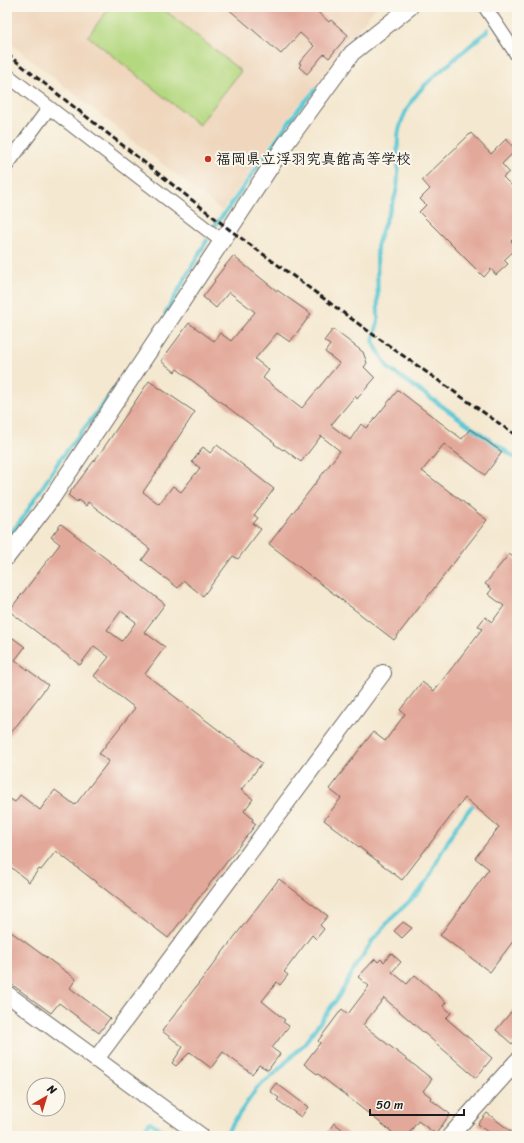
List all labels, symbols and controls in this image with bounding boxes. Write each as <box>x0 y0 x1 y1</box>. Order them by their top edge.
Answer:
place label: 福岡県立浮羽究真館高等学校 <box>216 146 411 172</box>
marker: 福岡県立浮羽究真館高等学校 <box>203 154 213 164</box>
north arrow <box>26 1077 66 1117</box>
text: N <box>42 1079 61 1100</box>
scale bar <box>370 1091 464 1117</box>
text: 50 m <box>376 1094 403 1116</box>

